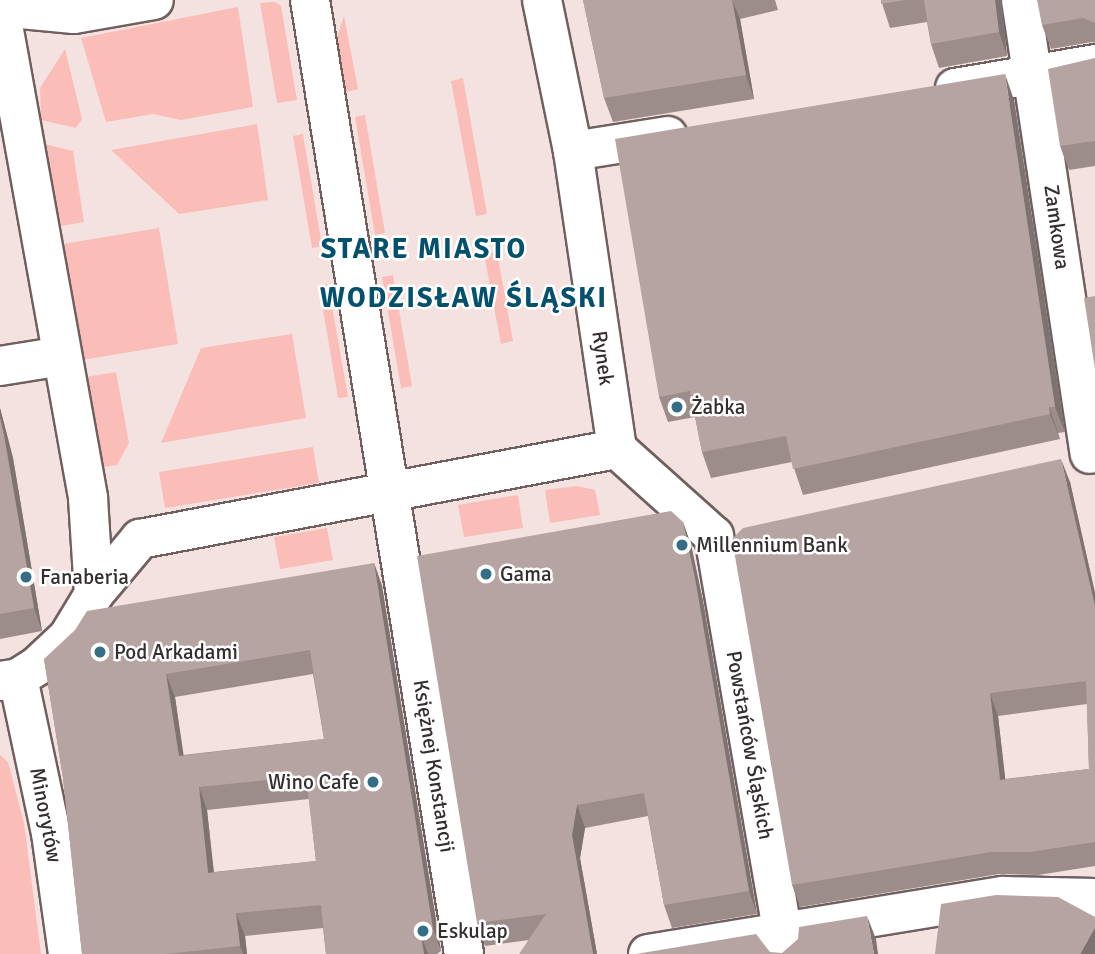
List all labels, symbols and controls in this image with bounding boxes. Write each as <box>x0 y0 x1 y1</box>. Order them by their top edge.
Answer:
street label: Zamkowa <box>1039 183 1075 271</box>
district label: STARE MIASTO <box>322 232 526 266</box>
district label: WODZISŁAW ŚLĄSKI <box>322 281 606 315</box>
street label: Rynek <box>587 329 619 387</box>
place label: Żabka <box>691 394 745 420</box>
marker: Żabka <box>669 399 685 415</box>
place label: Millennium Bank <box>696 532 848 558</box>
marker: Millennium Bank <box>674 537 690 553</box>
place label: Gama <box>500 561 552 587</box>
place label: Fanaberia <box>40 564 129 590</box>
marker: Gama <box>478 566 494 582</box>
marker: Fanaberia <box>18 569 34 585</box>
place label: Pod Arkadami <box>114 639 238 665</box>
marker: Pod Arkadami <box>92 644 108 660</box>
street label: Powstańców Śląskich <box>721 649 779 841</box>
street label: Księżnej Konstancji <box>408 678 460 854</box>
street label: Minorytów <box>24 765 68 865</box>
place label: Wino Cafe <box>268 769 359 795</box>
marker: Wino Cafe <box>365 774 381 790</box>
place label: Eskulap <box>437 918 508 944</box>
marker: Eskulap <box>415 923 431 939</box>

